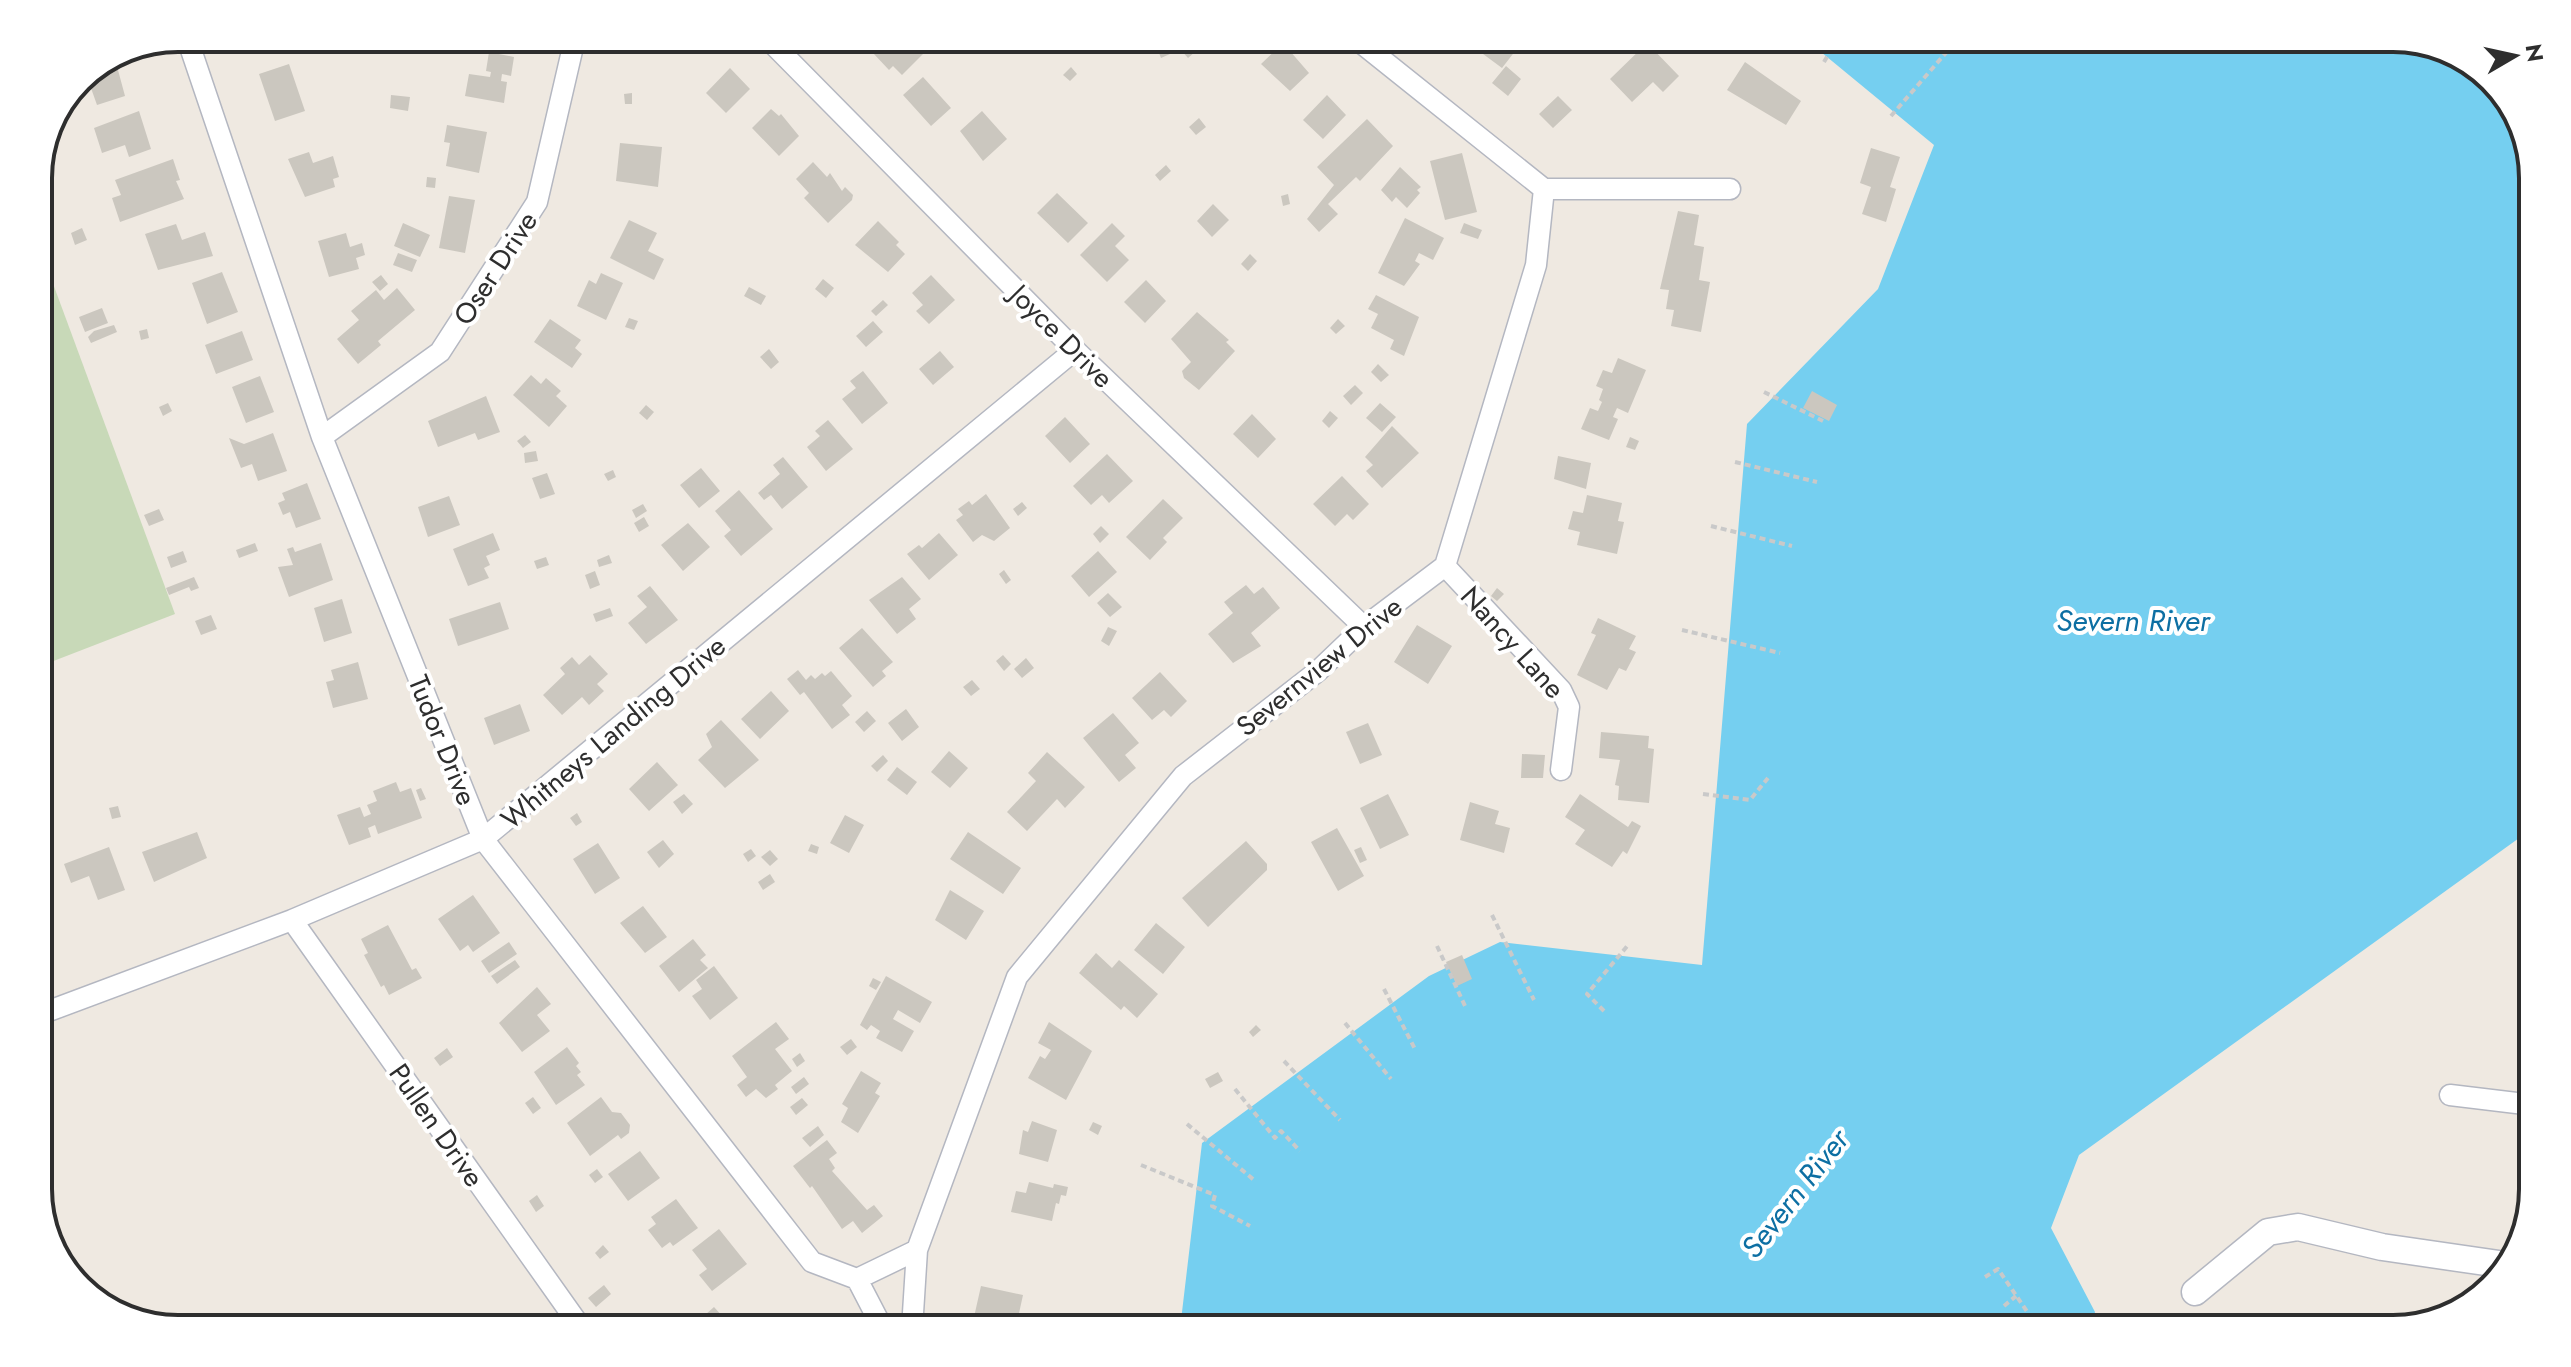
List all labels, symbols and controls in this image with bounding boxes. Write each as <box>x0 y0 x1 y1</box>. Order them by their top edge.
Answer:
north arrow <box>2475 16 2555 96</box>
text: N <box>2518 42 2552 64</box>
street label: Oser Drive <box>443 203 547 333</box>
street label: Joyce Drive <box>998 272 1123 397</box>
street label: Nancy Lane <box>1451 577 1574 708</box>
street label: Severnview Drive <box>1227 587 1411 746</box>
water label: Severn River <box>2056 599 2212 642</box>
street label: Whitneys Landing Drive <box>492 626 735 839</box>
street label: Tudor Drive <box>398 669 487 811</box>
street label: Pullen Drive <box>379 1055 494 1195</box>
water label: Severn River <box>1730 1118 1860 1267</box>

